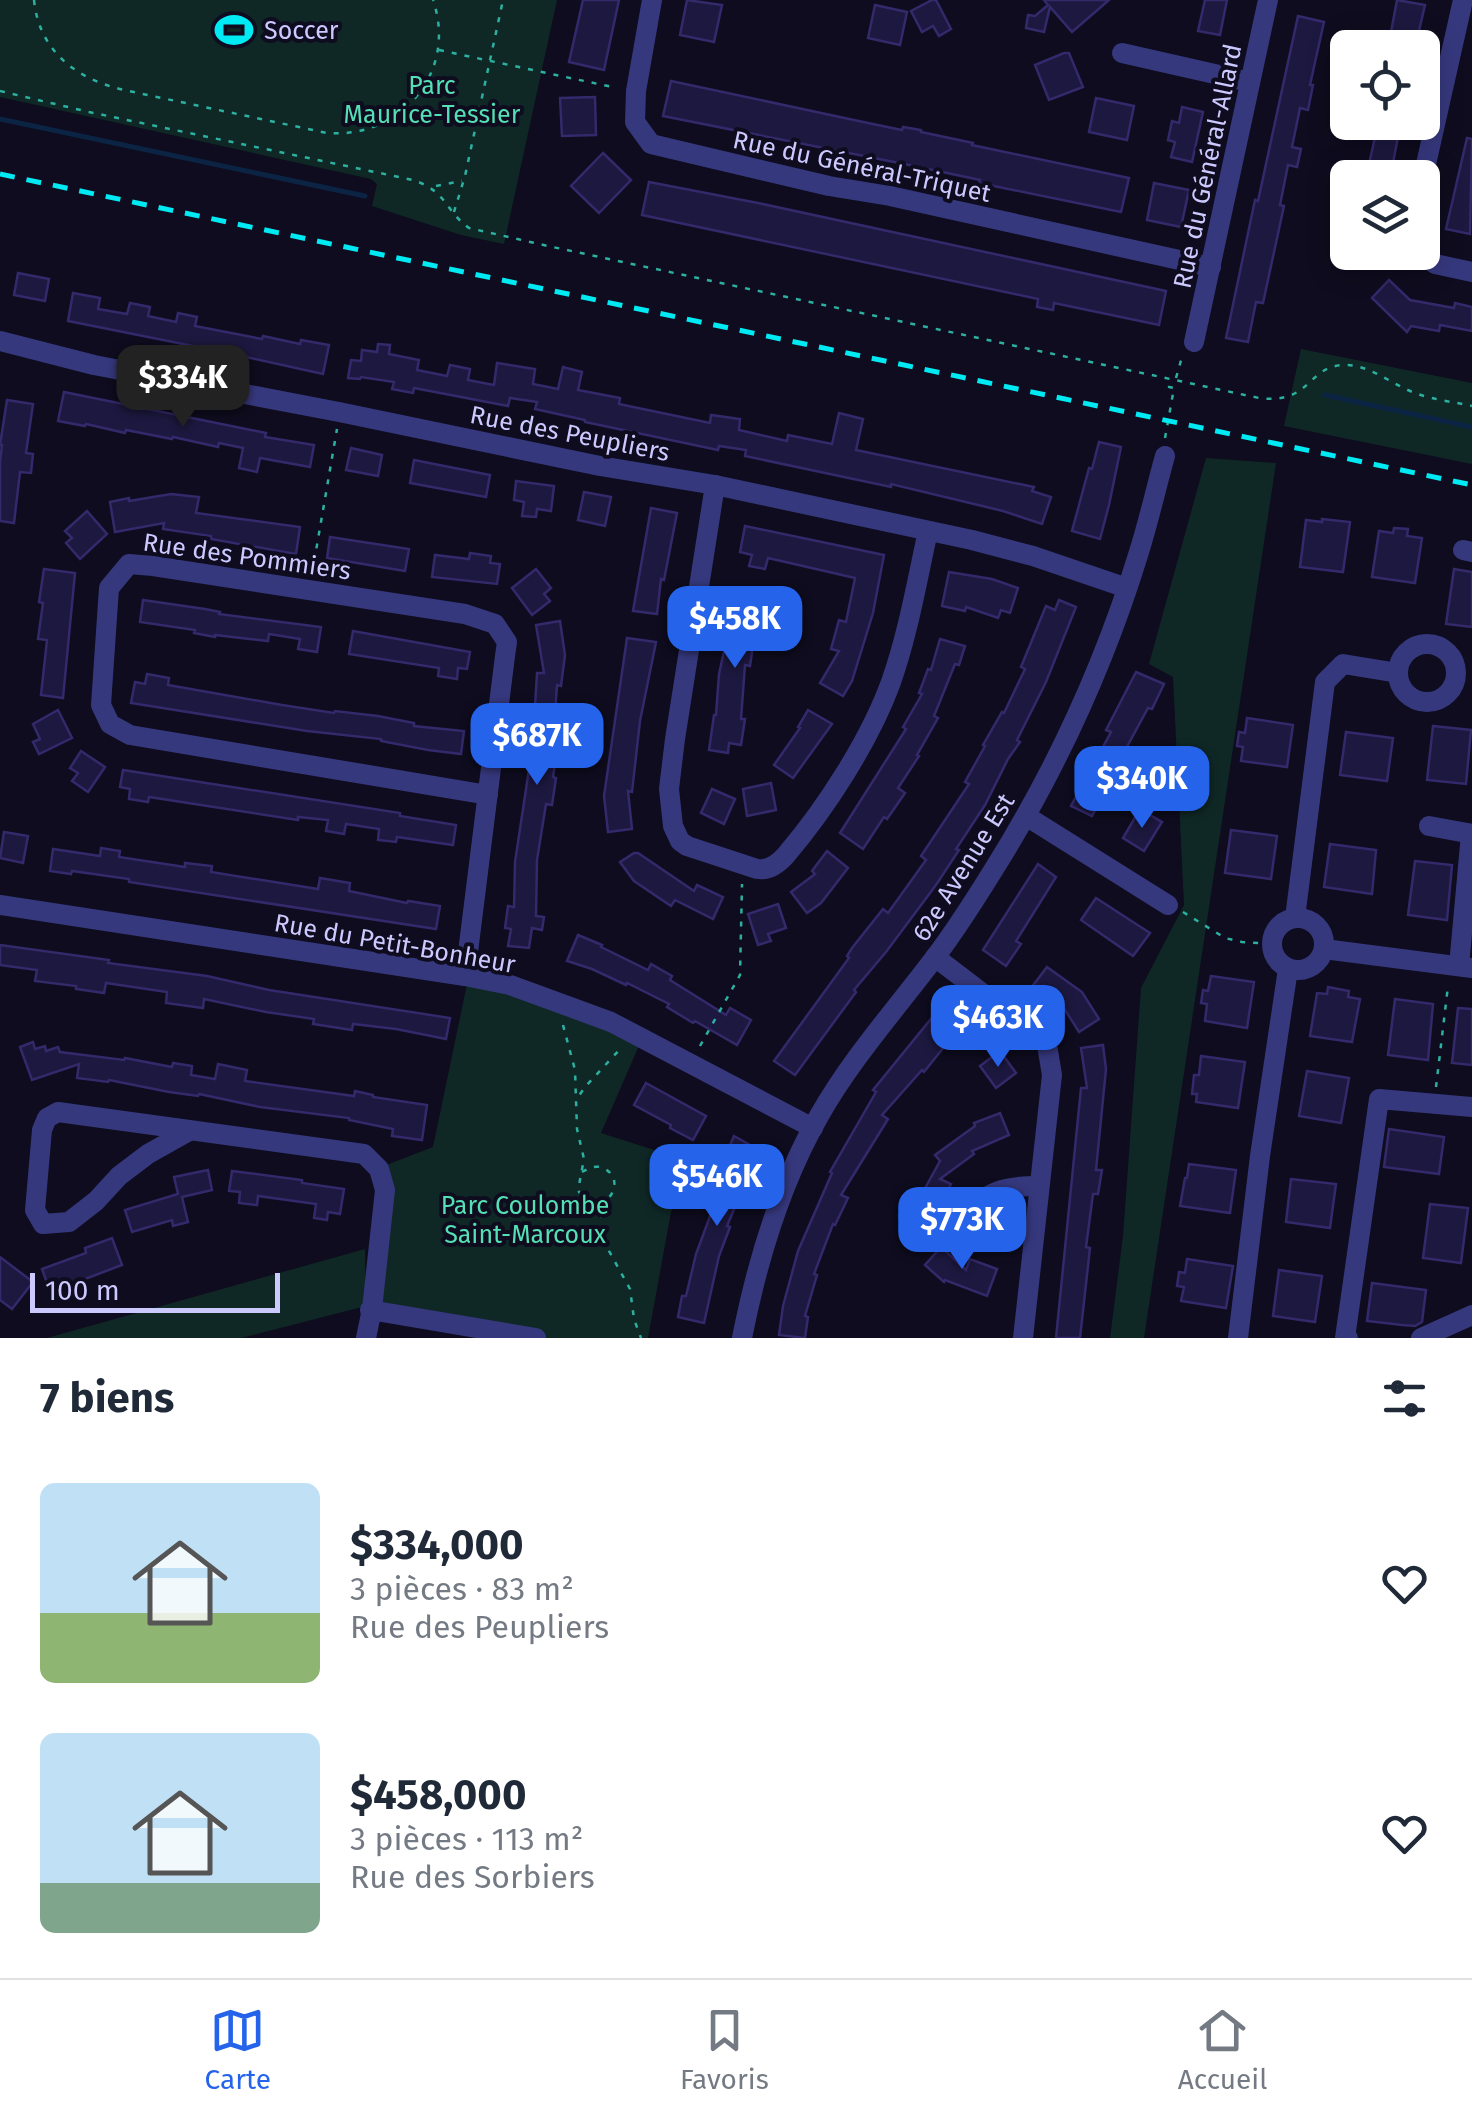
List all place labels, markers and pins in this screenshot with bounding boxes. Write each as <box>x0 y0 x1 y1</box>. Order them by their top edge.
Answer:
sports icon: Soccer <box>213 9 255 51</box>
place label: Soccer <box>264 16 339 46</box>
pin: $334K <box>113 345 253 430</box>
pin: $458K <box>665 586 805 671</box>
pin: $687K <box>467 703 607 788</box>
pin: $340K <box>1072 746 1212 831</box>
pin: $463K <box>928 985 1068 1070</box>
pin: $546K <box>647 1144 787 1229</box>
pin: $773K <box>892 1187 1032 1272</box>

